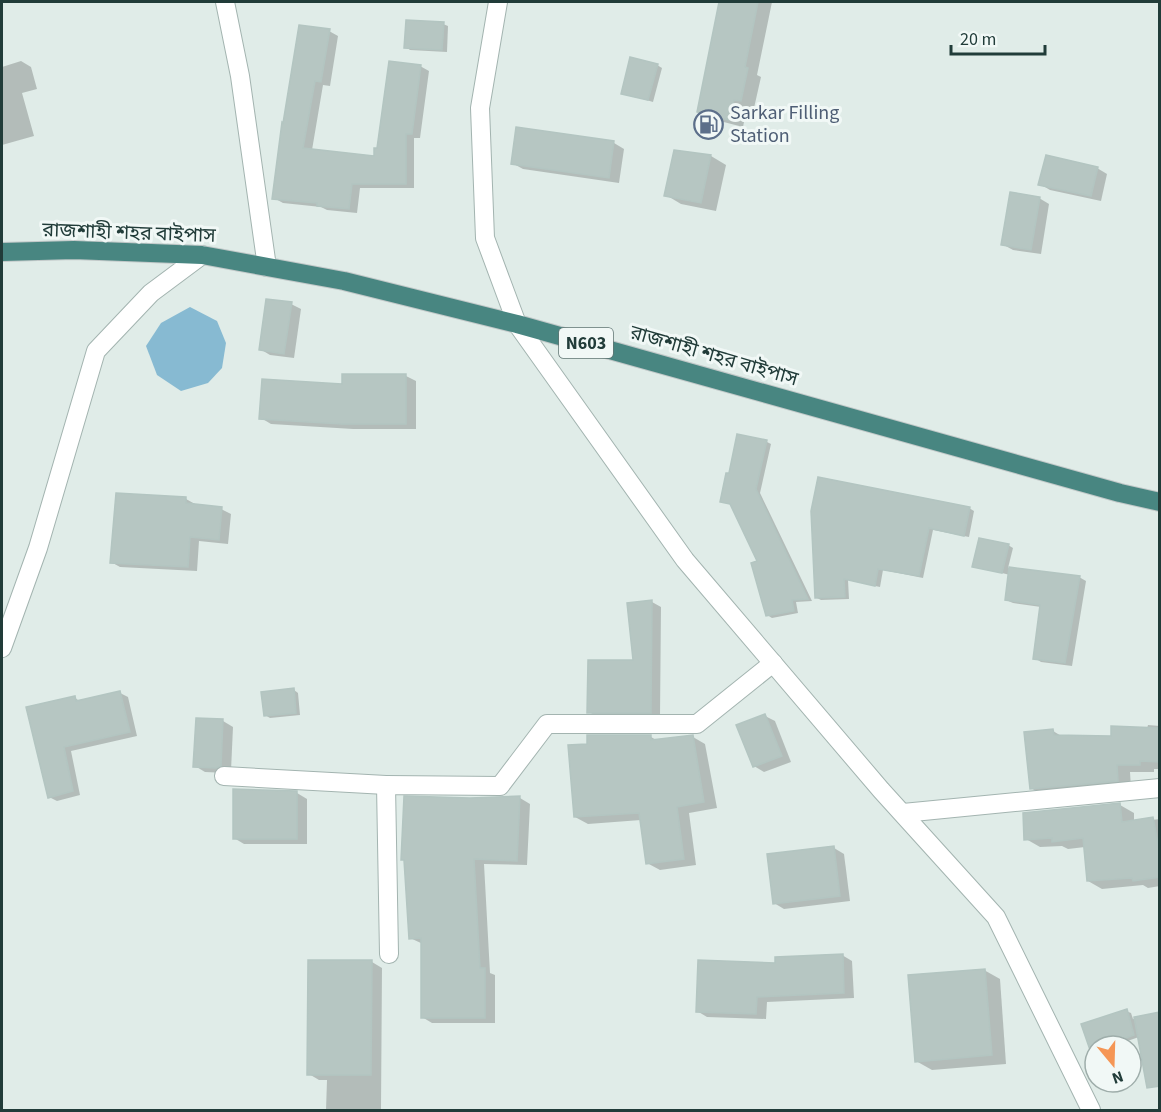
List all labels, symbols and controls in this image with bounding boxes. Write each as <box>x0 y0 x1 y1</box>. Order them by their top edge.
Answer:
scale bar <box>951 18 1046 56</box>
text: 20 m <box>960 27 996 52</box>
place label: Sarkar Filling Station <box>730 99 839 150</box>
fuel station icon: Sarkar Filling Station <box>693 109 725 141</box>
street label: রাজশাহী শহর বাইপাস <box>41 216 217 250</box>
street label: রাজশাহী শহর বাইপাস <box>626 318 802 394</box>
road number: N603 <box>559 328 613 358</box>
north arrow <box>1083 1034 1143 1094</box>
text: N <box>1109 1065 1126 1089</box>

